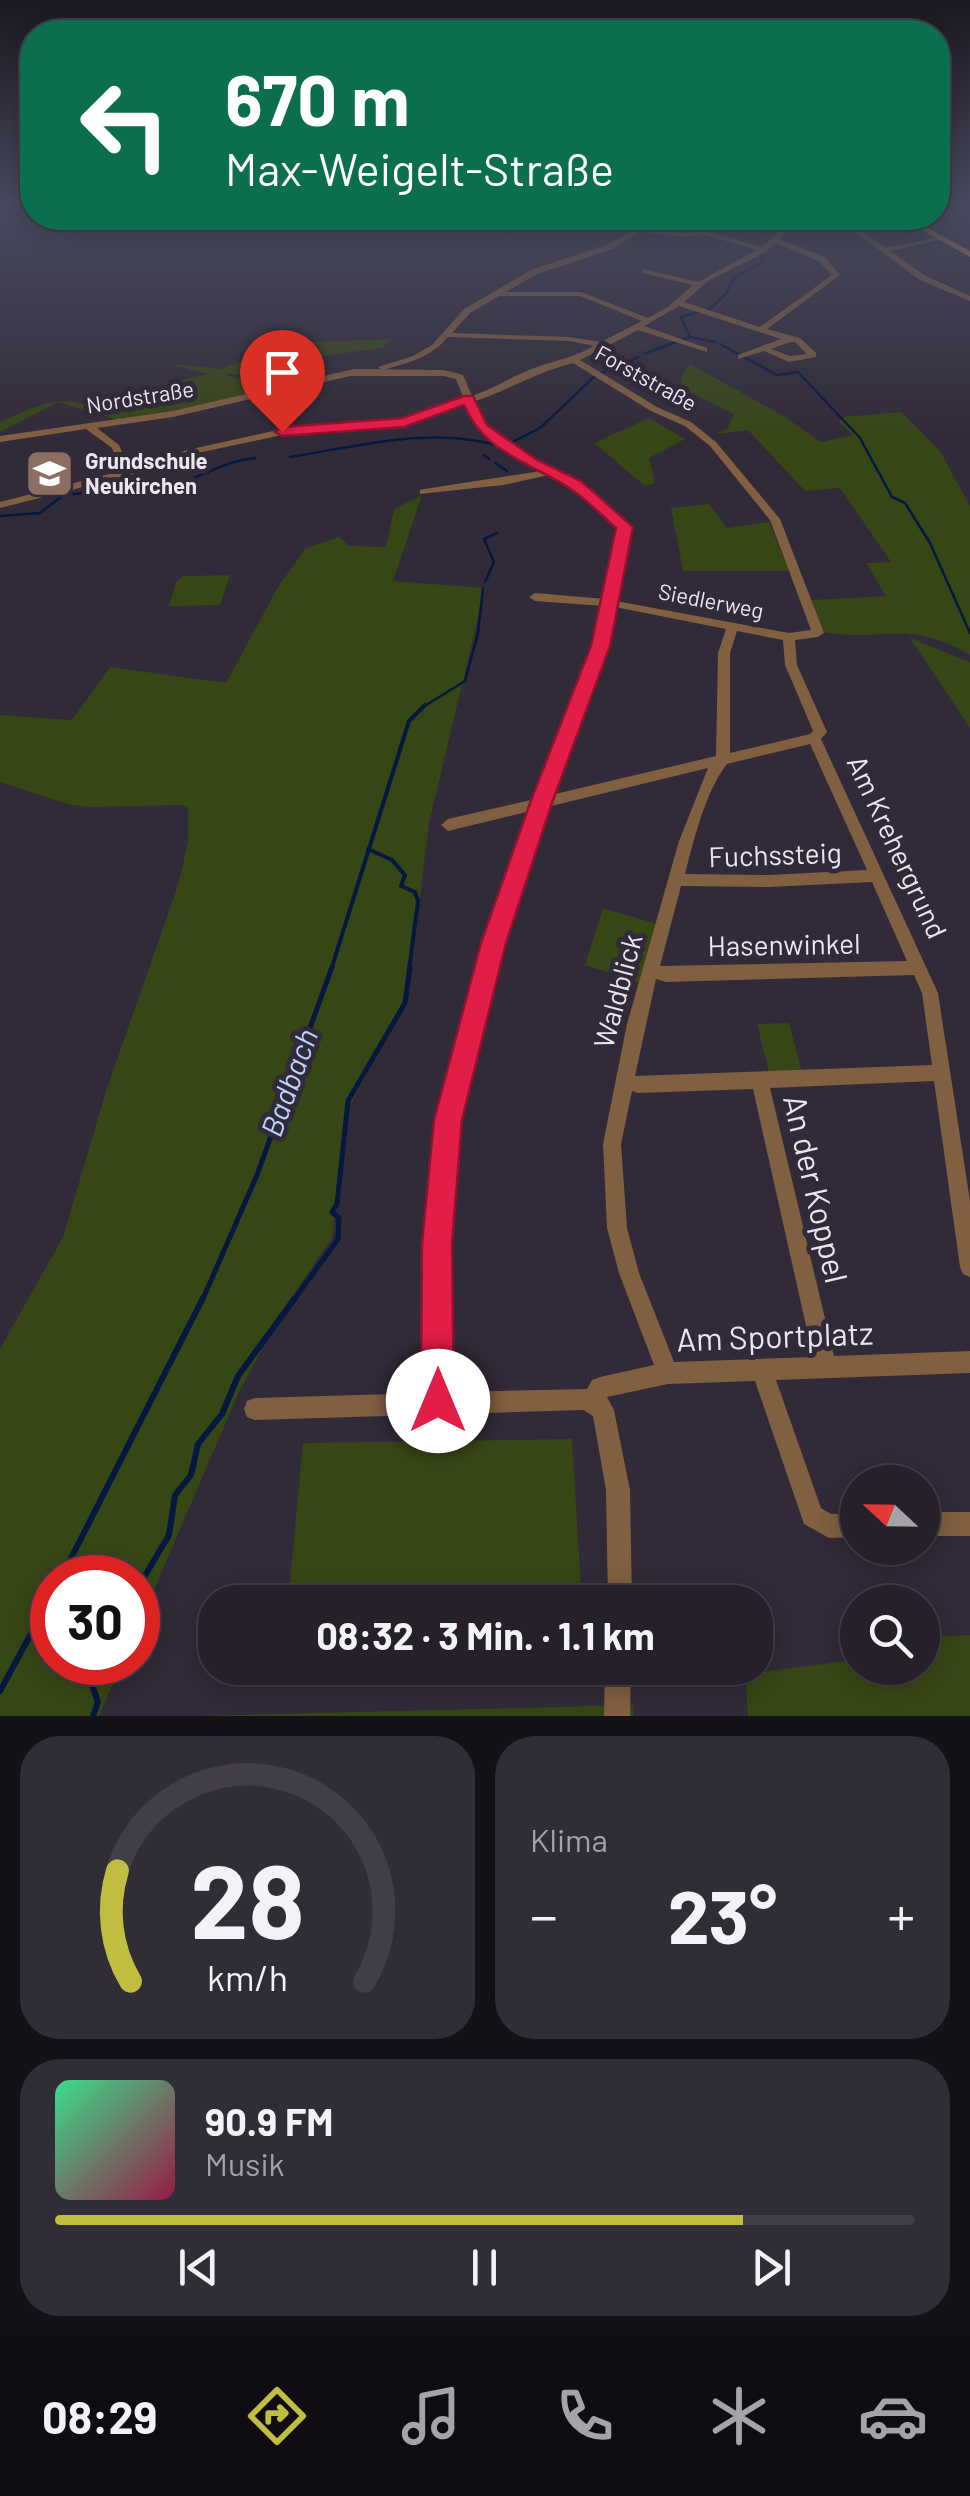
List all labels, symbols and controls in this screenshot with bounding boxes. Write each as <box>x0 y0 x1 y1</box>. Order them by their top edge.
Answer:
text: 670 m <box>225 56 410 140</box>
icon: left <box>60 60 190 190</box>
text: Max-Weigelt-Straße <box>225 141 614 195</box>
pin <box>240 330 325 433</box>
street label: Forststraße <box>591 339 702 416</box>
icon: arrive <box>255 345 310 400</box>
street label: Nordstraße <box>84 375 195 417</box>
place label: Grundschule Neukirchen <box>85 447 208 498</box>
school or university icon: Grundschule Neukirchen <box>24 448 76 500</box>
street label: Siedlerweg <box>656 577 766 623</box>
street label: Am Krehergrund <box>841 750 955 943</box>
street label: Fuchssteig <box>708 835 842 873</box>
street label: Hasenwinkel <box>707 926 861 962</box>
street label: Waldblick <box>586 930 649 1052</box>
water label: Badbach <box>252 1024 324 1141</box>
street label: An der Koppel <box>777 1091 857 1286</box>
street label: Am Sportplatz <box>676 1313 874 1357</box>
position arrow <box>386 1349 490 1453</box>
north arrow <box>840 1465 940 1565</box>
map controls <box>840 1465 940 1685</box>
speed limit sign: 30 <box>30 1555 160 1685</box>
button: search <box>840 1585 940 1685</box>
text: 08:32 · 3 Min. · 1.1 km <box>316 1612 655 1658</box>
text: Klima <box>530 1820 608 1858</box>
text: 28 <box>190 1835 305 1960</box>
text: 23° <box>668 1869 777 1959</box>
text: − <box>530 1881 558 1947</box>
text: + <box>887 1881 915 1947</box>
text: km/h <box>207 1955 288 1998</box>
text: 90.9 FM <box>205 2098 333 2144</box>
text: Musik <box>205 2144 285 2182</box>
icon: previous <box>171 2240 226 2295</box>
icon: pause <box>457 2240 512 2295</box>
icon: next <box>744 2240 799 2295</box>
icon: directions <box>242 2381 312 2451</box>
icon: music <box>396 2381 466 2451</box>
icon: phone <box>550 2381 620 2451</box>
icon: climate <box>704 2381 774 2451</box>
icon: car <box>858 2381 928 2451</box>
text: 08:29 <box>42 2389 158 2443</box>

